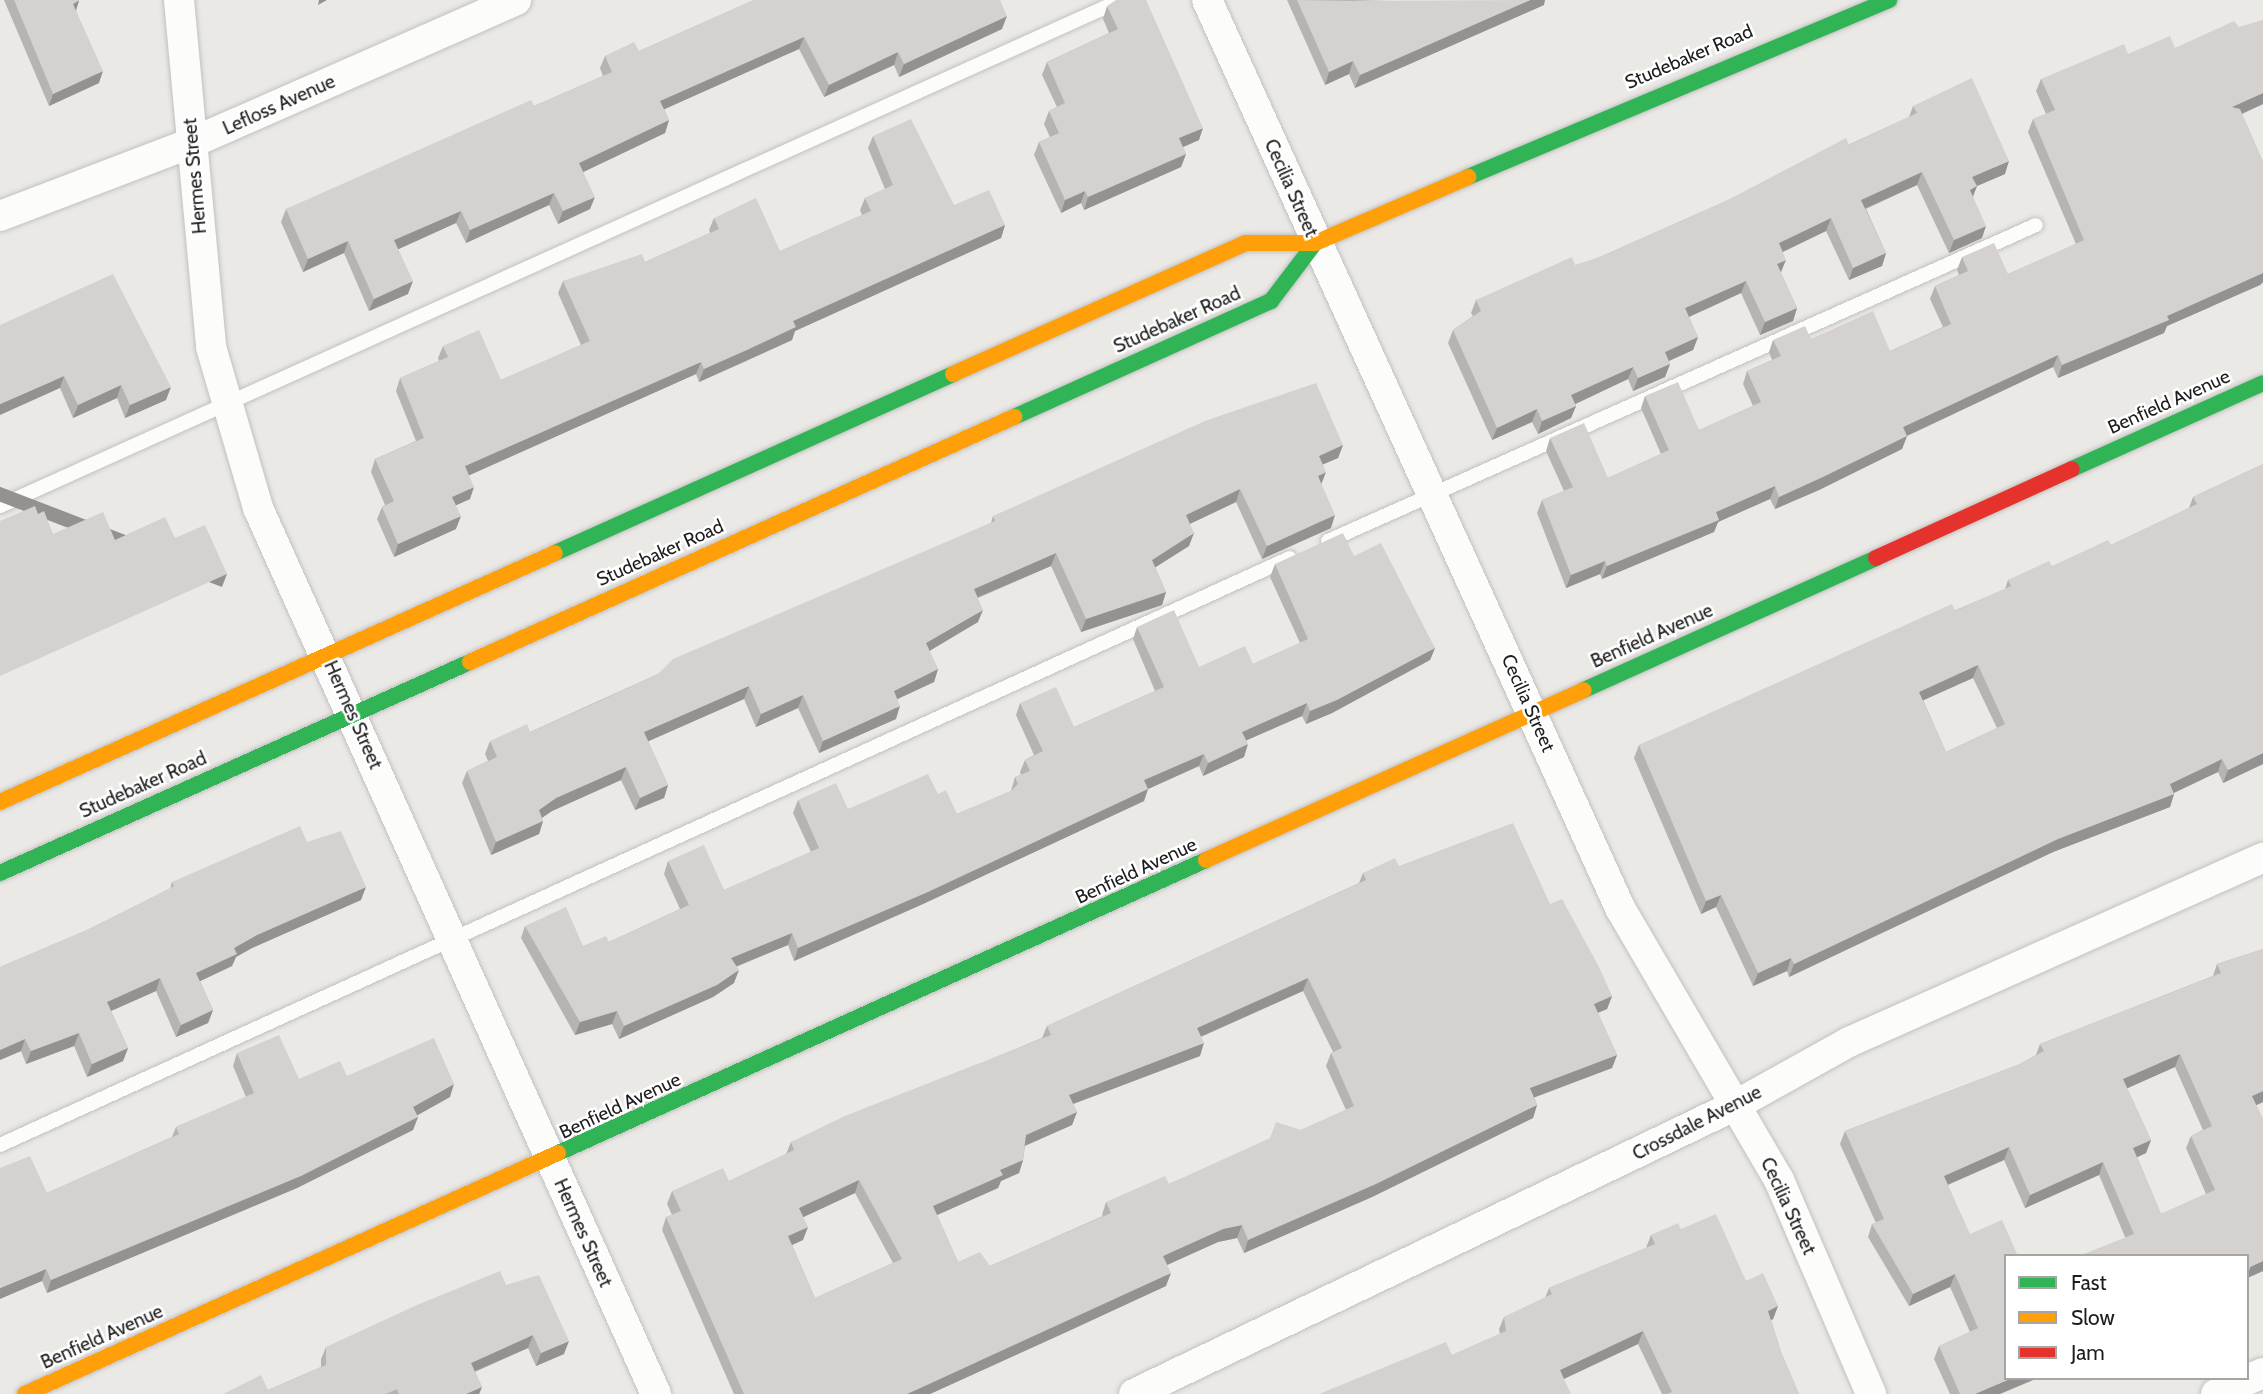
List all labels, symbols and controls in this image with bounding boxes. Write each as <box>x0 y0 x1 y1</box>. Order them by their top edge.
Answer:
street label: Studebaker Road <box>1622 20 1756 94</box>
street label: Lefloss Avenue <box>219 70 339 140</box>
street label: Hermes Street <box>179 117 211 235</box>
street label: Cecilia Street <box>1259 136 1323 240</box>
street label: Studebaker Road <box>1110 282 1244 358</box>
street label: Benfield Avenue <box>2104 365 2234 439</box>
street label: Studebaker Road <box>593 515 727 591</box>
street label: Benfield Avenue <box>1587 599 1717 673</box>
street label: Cecilia Street <box>1496 651 1560 755</box>
street label: Hermes Street <box>319 657 387 773</box>
street label: Studebaker Road <box>76 747 210 823</box>
street label: Benfield Avenue <box>1072 833 1200 909</box>
street label: Benfield Avenue <box>556 1068 684 1144</box>
street label: Crossdale Avenue <box>1629 1081 1765 1165</box>
street label: Cecilia Street <box>1756 1154 1820 1258</box>
street label: Hermes Street <box>549 1175 617 1291</box>
legend <box>2004 1254 2249 1380</box>
text: Fast <box>2071 1270 2107 1295</box>
street label: Benfield Avenue <box>37 1300 167 1374</box>
text: Slow <box>2071 1305 2115 1330</box>
text: Jam <box>2071 1340 2105 1365</box>

